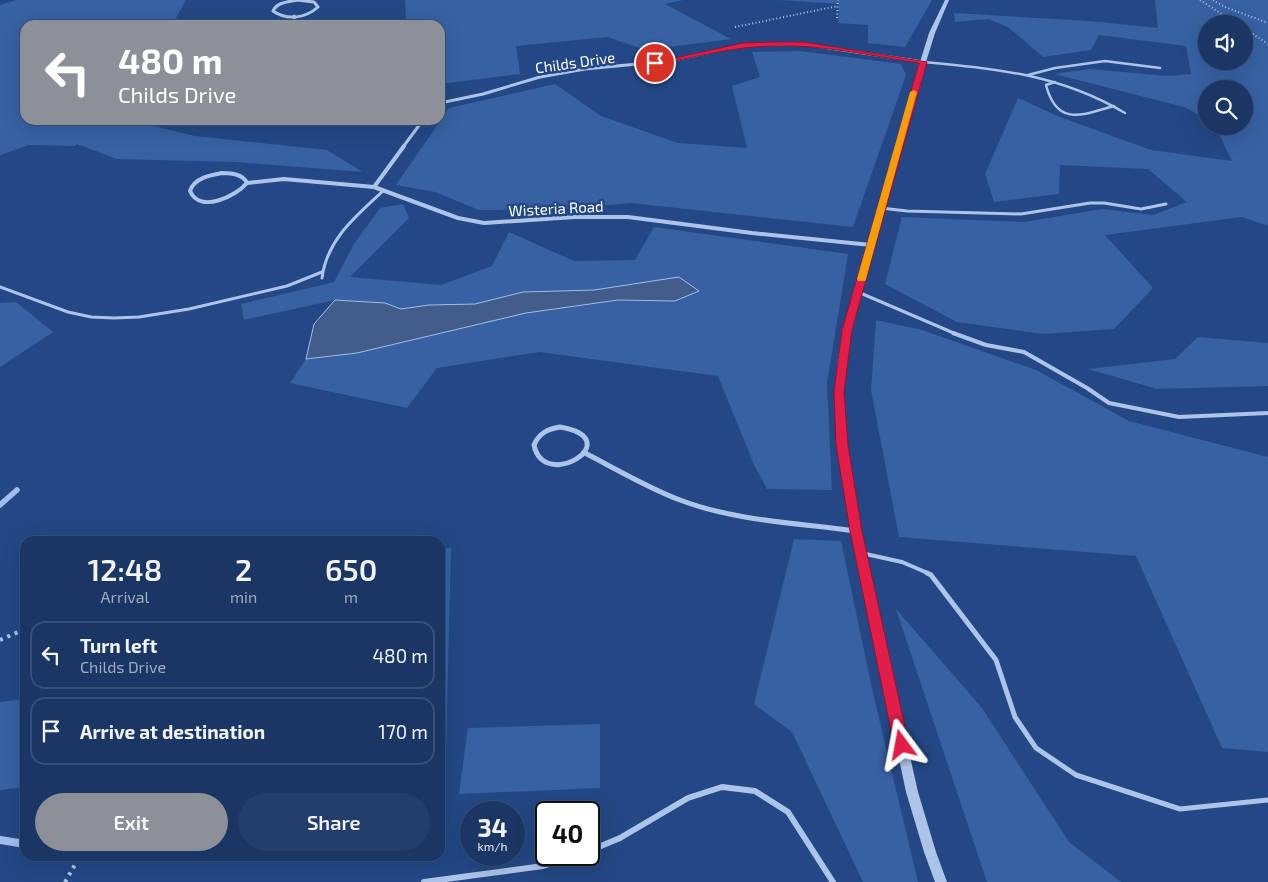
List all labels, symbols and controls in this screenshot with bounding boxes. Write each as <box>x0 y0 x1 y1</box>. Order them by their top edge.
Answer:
map controls <box>1198 15 1253 135</box>
button: sound <box>1198 15 1253 70</box>
text: 480 m <box>118 39 223 81</box>
icon: left <box>35 40 100 105</box>
pin <box>634 42 676 84</box>
street label: Childs Drive <box>534 47 616 77</box>
icon: arrive <box>641 49 669 77</box>
button: search <box>1198 80 1253 135</box>
text: Childs Drive <box>118 81 236 107</box>
street label: Wisteria Road <box>508 197 604 219</box>
text: 12:48 <box>88 551 162 587</box>
text: 2 <box>235 551 252 587</box>
text: 650 <box>325 551 377 587</box>
text: Arrival <box>101 587 149 606</box>
text: min <box>230 587 257 606</box>
text: m <box>344 587 358 606</box>
text: Turn left <box>80 634 157 657</box>
icon: left <box>37 641 65 669</box>
text: 480 m <box>372 644 428 667</box>
text: Childs Drive <box>80 657 166 676</box>
icon: arrive <box>37 717 65 745</box>
position arrow <box>875 718 927 770</box>
text: Arrive at destination <box>80 720 265 743</box>
text: 170 m <box>378 720 428 743</box>
button: Exit <box>35 793 228 851</box>
button: Share <box>238 793 430 851</box>
speed limit sign: 40 <box>535 801 600 866</box>
text: 34 <box>477 812 508 842</box>
text: km/h <box>478 839 507 853</box>

